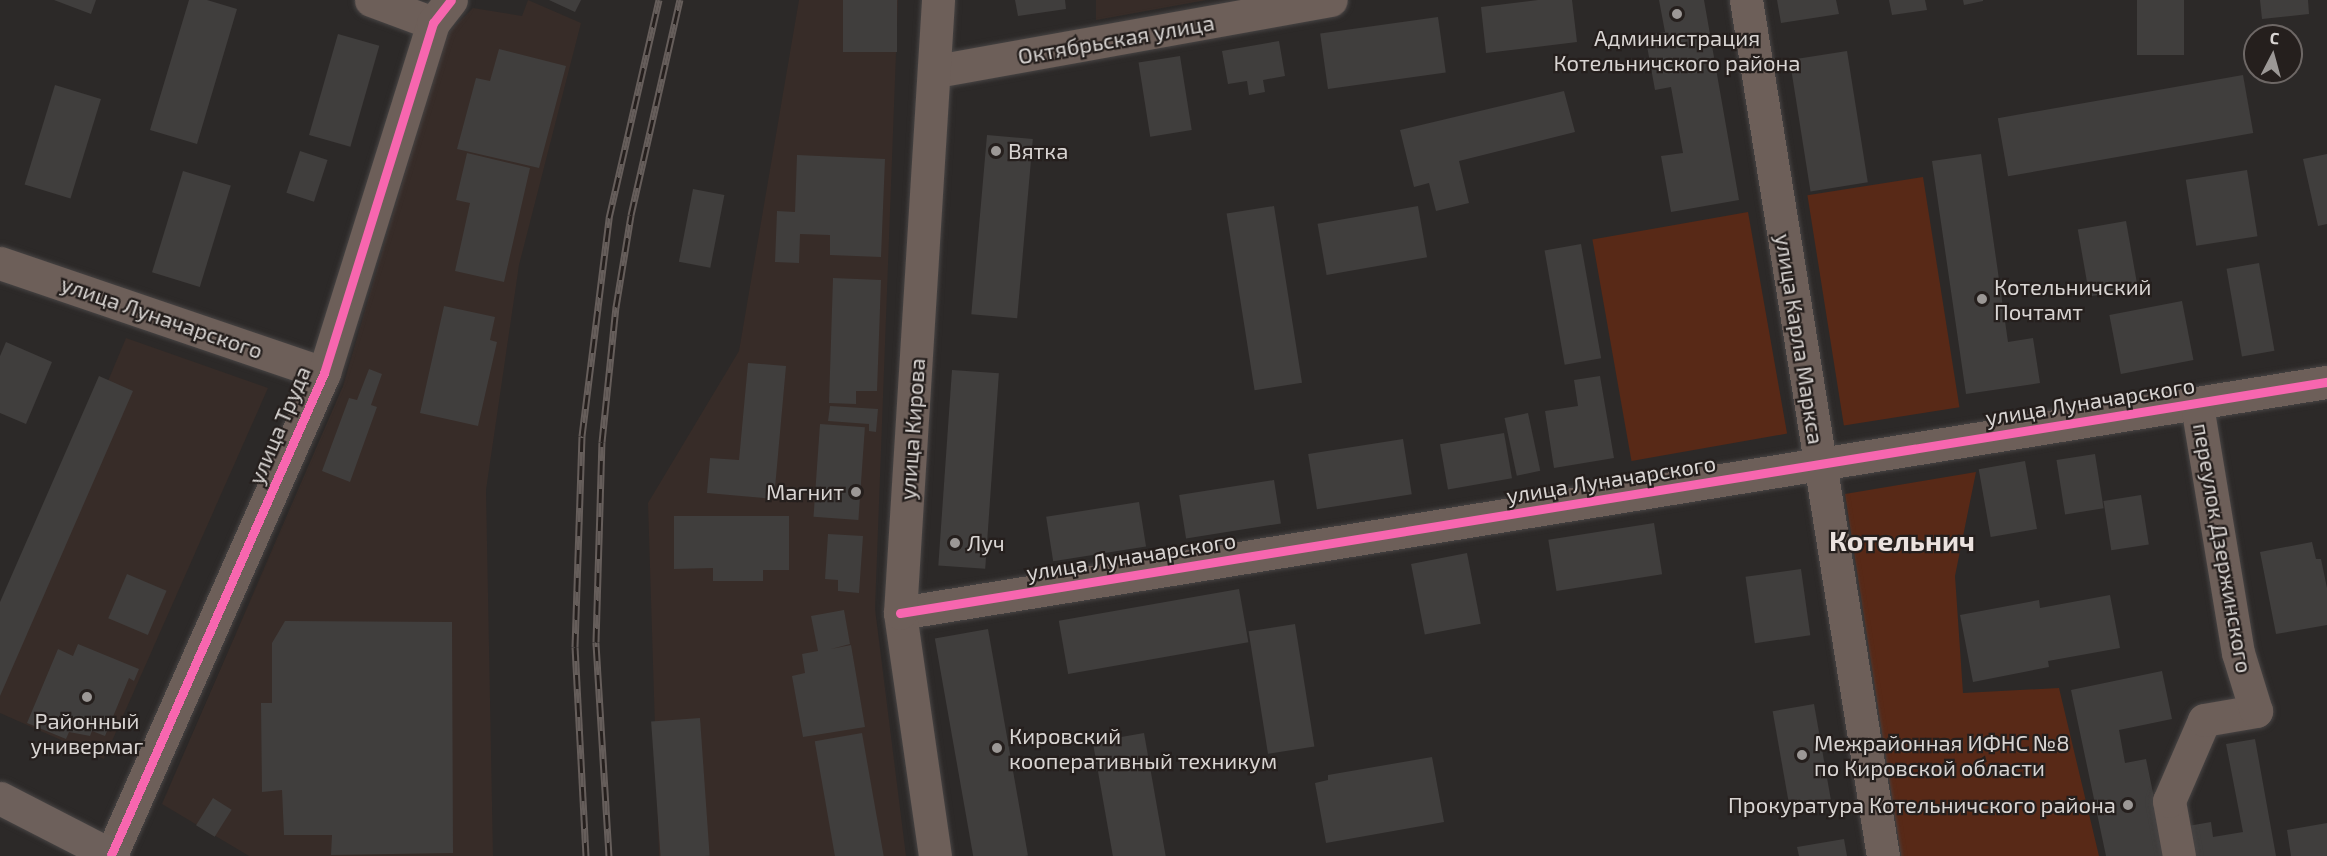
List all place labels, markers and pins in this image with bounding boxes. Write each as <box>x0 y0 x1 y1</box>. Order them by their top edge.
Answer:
marker: Администрация Котельничского района <box>1670 7 1684 21</box>
place label: Администрация Котельничского района <box>1554 24 1800 76</box>
place label: Вятка <box>1008 138 1068 164</box>
marker: Вятка <box>989 144 1003 158</box>
place label: Котельничский Почтамт <box>1994 273 2151 324</box>
marker: Котельничский Почтамт <box>1975 292 1989 306</box>
place label: Магнит <box>766 479 844 505</box>
marker: Магнит <box>849 485 863 499</box>
place label: Луч <box>967 530 1005 556</box>
marker: Луч <box>948 536 962 550</box>
marker: Районный универмаг <box>80 690 94 704</box>
place label: Районный универмаг <box>30 707 144 758</box>
place label: Кировский кооперативный техникум <box>1009 722 1277 774</box>
place label: Межрайонная ИФНС №8 по Кировской области <box>1814 729 2070 780</box>
marker: Кировский кооперативный техникум <box>990 741 1004 755</box>
marker: Межрайонная ИФНС №8 по Кировской области <box>1795 748 1809 762</box>
place label: Прокуратура Котельничского района <box>1728 792 2116 818</box>
marker: Прокуратура Котельничского района <box>2121 798 2135 812</box>

